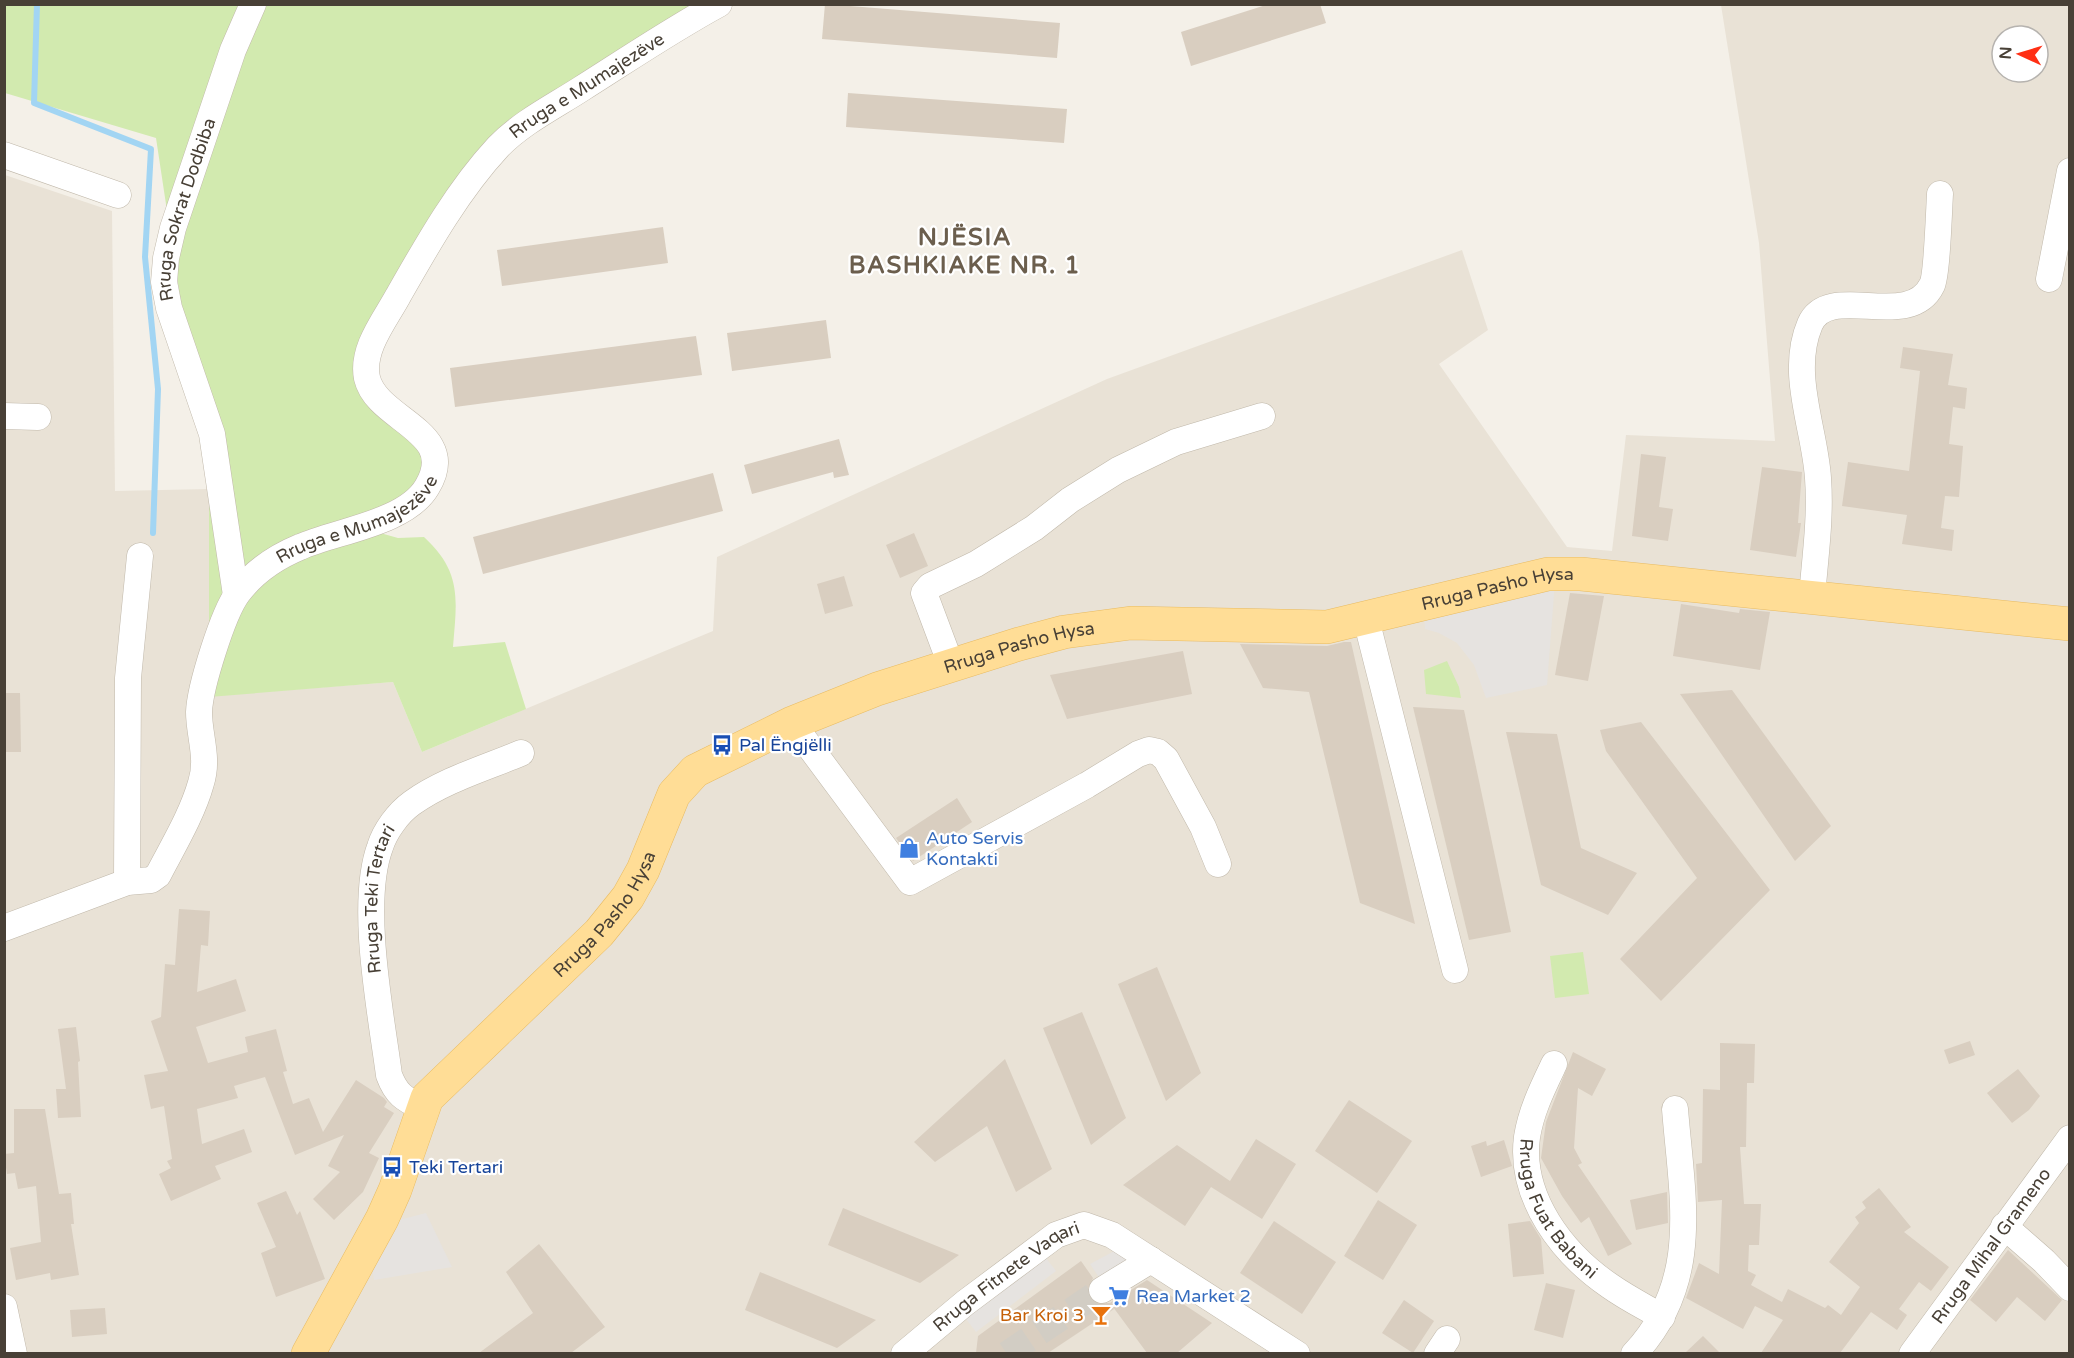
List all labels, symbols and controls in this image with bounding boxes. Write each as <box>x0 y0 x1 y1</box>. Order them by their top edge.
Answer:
north arrow <box>1990 24 2050 84</box>
street label: Rruga e Mumajezëve <box>505 28 668 143</box>
text: N <box>1996 46 2016 60</box>
street label: Rruga Sokrat Dodbiba <box>153 115 220 303</box>
district label: NJËSIA BASHKIAKE NR. 1 <box>849 223 1081 280</box>
street label: Rruga e Mumajezëve <box>272 472 442 568</box>
street label: Rruga Pasho Hysa <box>1419 563 1574 615</box>
street label: Rruga Pasho Hysa <box>941 617 1096 678</box>
bus stop icon: Pal Ëngjëlli <box>710 733 734 757</box>
place label: Pal Ëngjëlli <box>739 734 832 756</box>
street label: Rruga Teki Tertari <box>360 820 400 975</box>
place label: Auto Servis Kontakti <box>926 827 1023 870</box>
shop icon: Auto Servis Kontakti <box>897 836 921 860</box>
street label: Rruga Pasho Hysa <box>549 848 660 982</box>
street label: Rruga Fuat Babani <box>1515 1138 1602 1283</box>
bus stop icon: Teki Tertari <box>380 1155 404 1179</box>
place label: Teki Tertari <box>409 1156 503 1178</box>
street label: Rruga Mihal Grameno <box>1927 1163 2056 1328</box>
street label: Rruga Fitnete Vaqari <box>928 1217 1082 1336</box>
supermarket icon: Rea Market 2 <box>1107 1284 1131 1308</box>
place label: Rea Market 2 <box>1136 1285 1251 1307</box>
bar icon: Bar Kroi 3 <box>1089 1303 1113 1327</box>
place label: Bar Kroi 3 <box>1000 1304 1084 1326</box>

